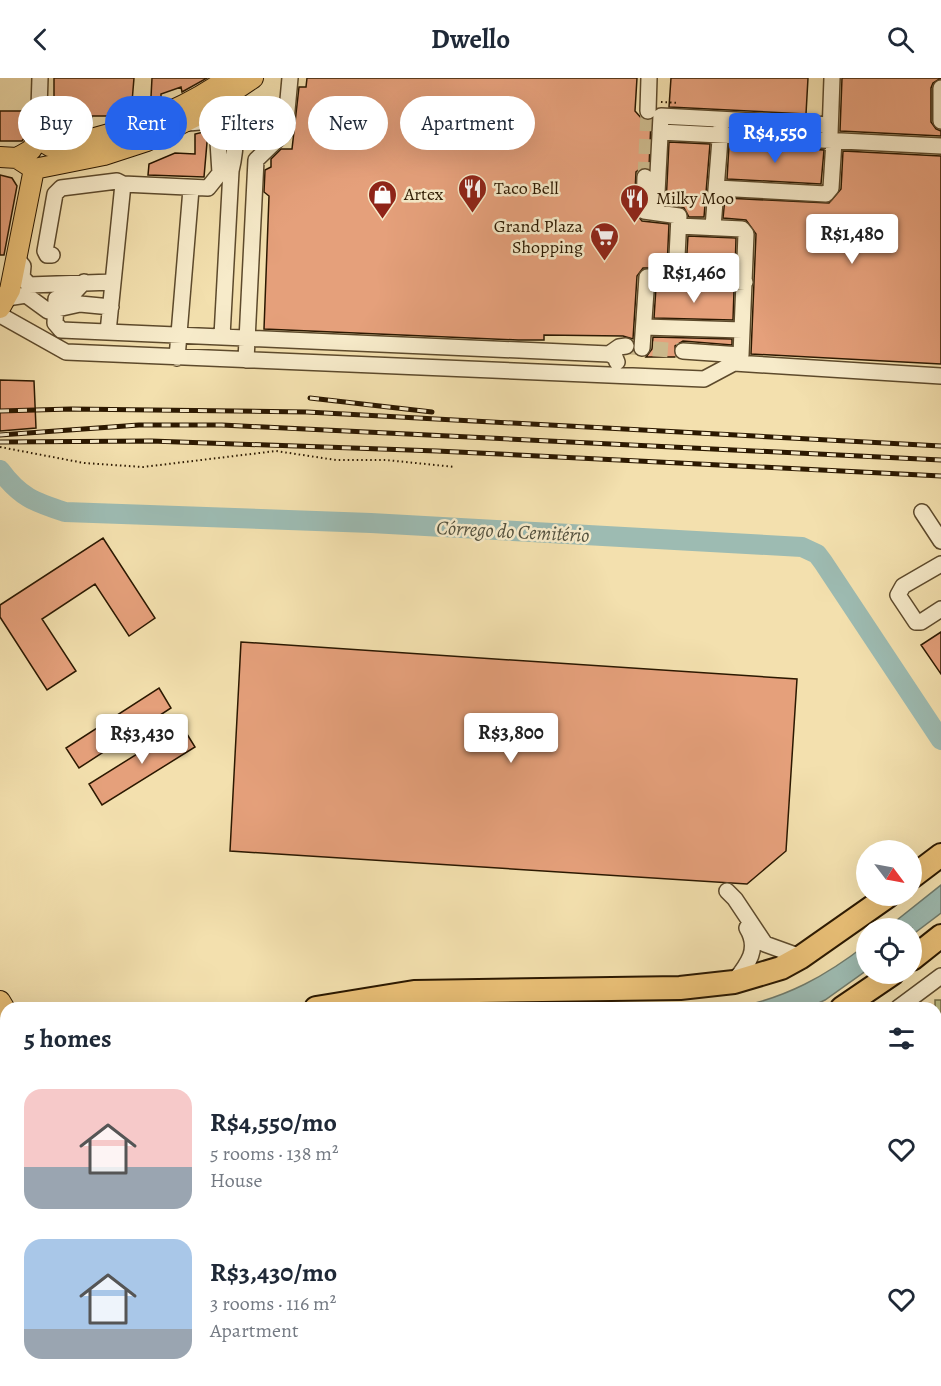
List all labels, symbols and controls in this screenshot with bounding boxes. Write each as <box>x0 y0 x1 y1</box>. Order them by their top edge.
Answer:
text: Dwello <box>431 21 510 57</box>
icon: back <box>24 23 57 56</box>
icon: search <box>884 23 917 56</box>
chip: Buy <box>18 96 93 150</box>
chip: Rent <box>105 96 187 150</box>
chip: Filters <box>199 96 296 150</box>
chip: New <box>308 96 388 150</box>
chip: Apartment <box>400 96 535 150</box>
pin: R$4,550 <box>720 113 830 164</box>
text: R$4,550 <box>743 119 807 146</box>
restaurant icon: Taco Bell <box>457 172 489 214</box>
place label: Taco Bell <box>494 176 559 200</box>
shop icon: Artex <box>367 178 399 220</box>
place label: Artex <box>403 182 444 206</box>
restaurant icon: Milky Moo <box>619 182 651 224</box>
place label: Milky Moo <box>656 186 734 210</box>
place label: Grand Plaza Shopping <box>494 214 584 259</box>
pin: R$1,480 <box>797 214 907 265</box>
supermarket icon: Grand Plaza Shopping <box>588 220 620 262</box>
text: R$1,480 <box>820 220 884 247</box>
pin: R$1,460 <box>639 253 749 304</box>
text: R$1,460 <box>662 259 726 286</box>
water label: Córrego do Cemitério <box>436 514 590 549</box>
pin: R$3,800 <box>456 713 566 764</box>
pin: R$3,430 <box>87 714 197 765</box>
text: R$3,800 <box>478 719 544 746</box>
text: R$3,430 <box>110 720 174 747</box>
north arrow <box>856 840 922 906</box>
map controls <box>856 840 922 984</box>
button: locate <box>856 918 922 984</box>
text: 5 homes <box>24 1021 112 1056</box>
icon: filters <box>885 1022 918 1055</box>
text: R$4,550/mo <box>210 1105 337 1140</box>
icon: home <box>72 1113 144 1185</box>
icon: heart <box>885 1133 918 1166</box>
text: 5 rooms · 138 m² <box>210 1140 339 1167</box>
text: House <box>210 1167 262 1194</box>
text: R$3,430/mo <box>210 1255 337 1290</box>
icon: home <box>72 1263 144 1335</box>
icon: heart <box>885 1283 918 1316</box>
text: 3 rooms · 116 m² <box>210 1290 336 1317</box>
text: Apartment <box>210 1317 299 1344</box>

